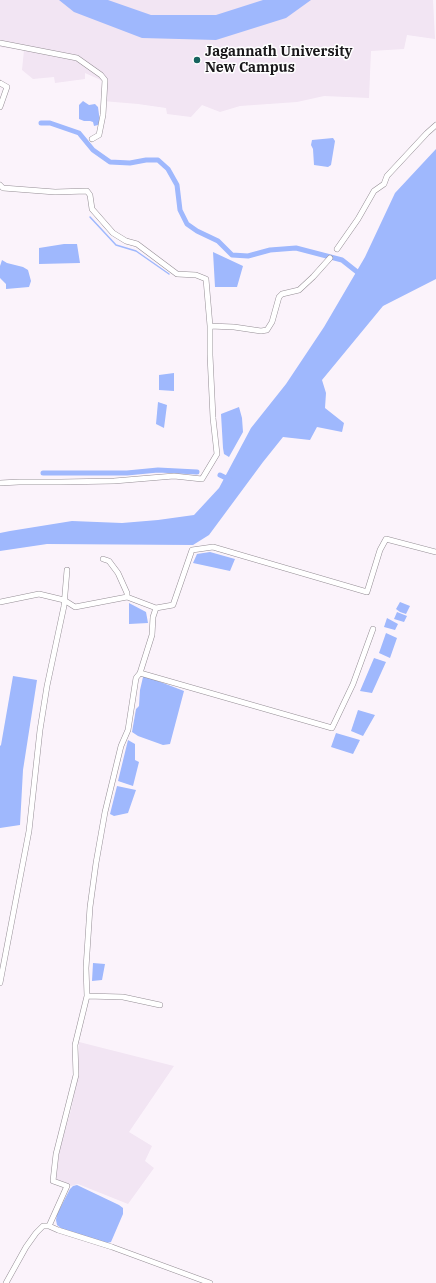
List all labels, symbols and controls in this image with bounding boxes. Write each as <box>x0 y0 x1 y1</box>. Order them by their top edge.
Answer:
place label: Jagannath University New Campus <box>205 44 352 76</box>
marker: Jagannath University New Campus <box>192 55 202 65</box>

